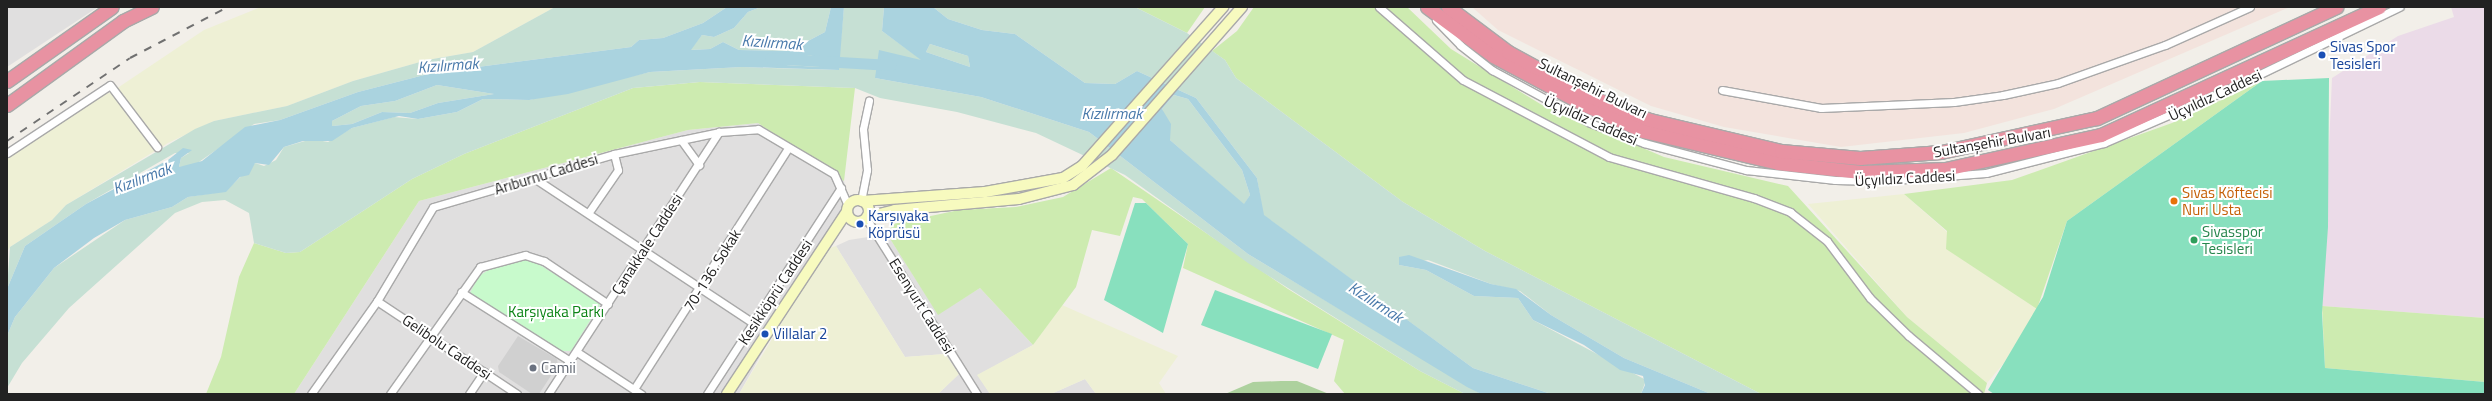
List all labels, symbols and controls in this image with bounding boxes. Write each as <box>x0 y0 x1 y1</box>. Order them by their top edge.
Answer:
water label: Kızılırmak <box>741 30 803 54</box>
place label: Sivas Spor Tesisleri <box>2330 37 2395 72</box>
marker: Sivas Spor Tesisleri <box>2317 50 2327 60</box>
water label: Kızılırmak <box>417 53 479 77</box>
street label: Sultanşehir Bulvarı <box>1536 54 1650 122</box>
street label: Üçyıldız Caddesi <box>2165 66 2265 124</box>
street label: Üçyıldız Caddesi <box>1541 91 1641 149</box>
water label: Kızılırmak <box>1082 103 1142 123</box>
street label: Sultanşehir Bulvarı <box>1932 123 2052 161</box>
street label: Arıburnu Caddesi <box>492 150 600 198</box>
water label: Kızılırmak <box>110 158 174 198</box>
street label: Üçyıldız Caddesi <box>1854 166 1956 190</box>
place label: Sivas Köftecisi Nuri Usta <box>2182 183 2272 218</box>
street label: Çanakkale Caddesi <box>608 190 686 298</box>
marker: Sivas Köftecisi Nuri Usta <box>2169 196 2179 206</box>
place label: Karşıyaka Köprüsü <box>868 206 929 241</box>
marker: Karşıyaka Köprüsü <box>855 219 865 229</box>
place label: Sivasspor Tesisleri <box>2202 222 2263 257</box>
street label: 70-136. Sokak <box>680 226 744 314</box>
marker: Sivasspor Tesisleri <box>2189 235 2199 245</box>
street label: Kesikköprü Caddesi <box>734 236 816 348</box>
street label: Esenyurt Caddesi <box>885 255 959 357</box>
water label: Kızılırmak <box>1345 277 1407 327</box>
park label: Karşıyaka Parkı <box>508 303 604 321</box>
street label: Gelibolu Caddesi <box>399 311 495 383</box>
place label: Villalar 2 <box>773 325 827 343</box>
marker: Villalar 2 <box>760 329 770 339</box>
place label: Camii <box>541 359 576 377</box>
marker: Camii <box>528 363 538 373</box>

